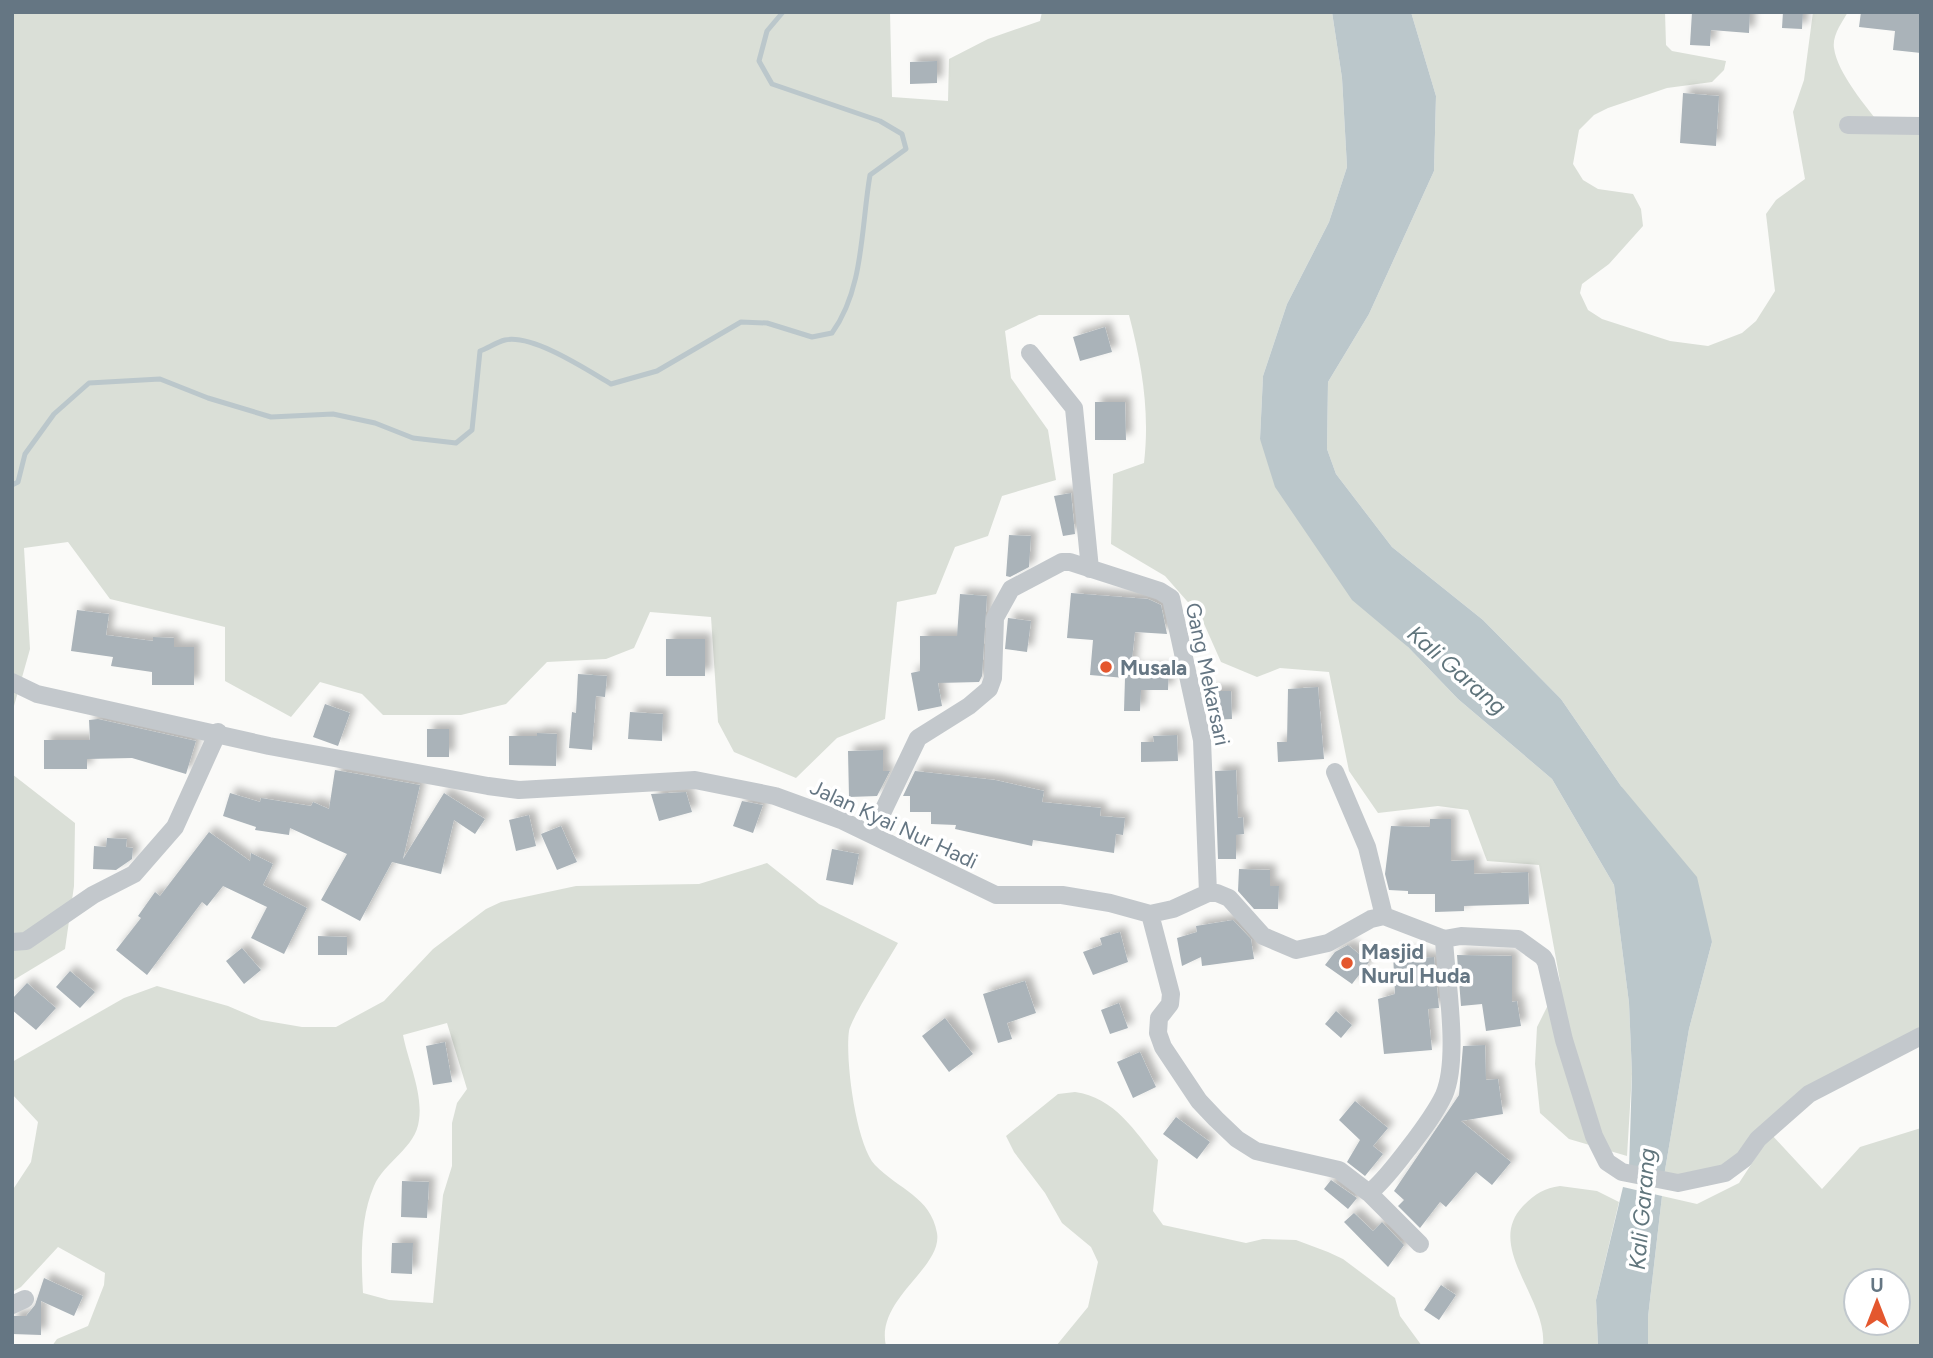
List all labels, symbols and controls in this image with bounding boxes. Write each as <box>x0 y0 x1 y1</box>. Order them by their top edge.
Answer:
street label: Gang Mekarsari <box>1181 600 1235 748</box>
water label: Kali Garang <box>1402 619 1512 721</box>
place label: Musala <box>1120 655 1187 680</box>
marker: Musala <box>1098 659 1114 675</box>
street label: Jalan Kyai Nur Hadi <box>806 774 982 874</box>
place label: Masjid Nurul Huda <box>1361 939 1471 988</box>
marker: Masjid Nurul Huda <box>1339 955 1355 971</box>
water label: Kali Garang <box>1623 1147 1661 1271</box>
north arrow <box>1842 1267 1912 1337</box>
text: U <box>1870 1274 1884 1297</box>

